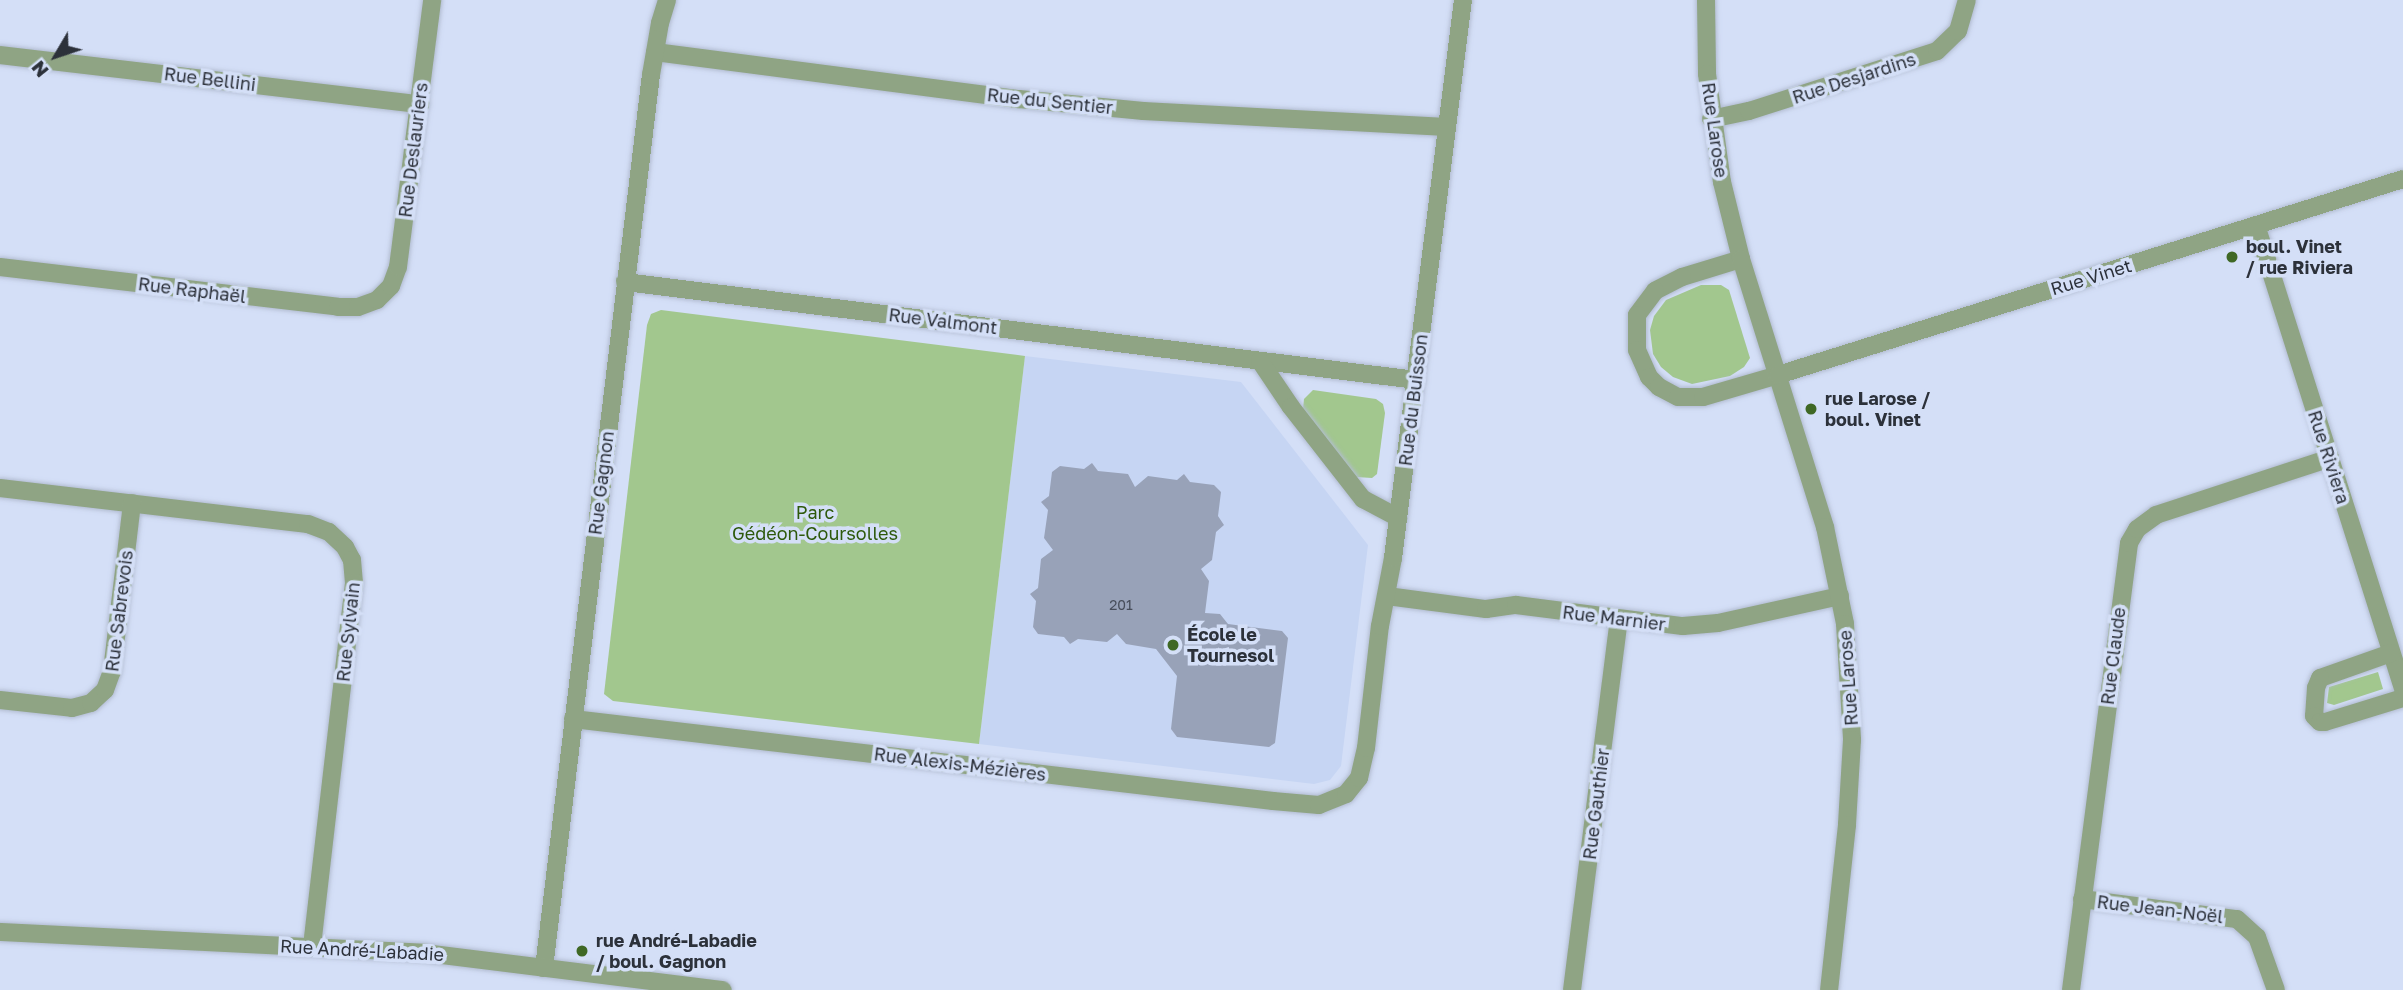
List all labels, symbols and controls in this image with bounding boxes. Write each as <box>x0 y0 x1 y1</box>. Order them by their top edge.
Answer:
north arrow <box>21 21 91 91</box>
street label: Rue Desjardins <box>1789 48 1919 108</box>
text: N <box>26 57 53 82</box>
street label: Rue Bellini <box>163 63 257 95</box>
street label: Rue Deslauriers <box>394 81 432 219</box>
street label: Rue Larose <box>1698 81 1732 179</box>
street label: Rue du Sentier <box>986 84 1114 118</box>
place label: boul. Vinet / rue Riviera <box>2246 236 2353 278</box>
marker: boul. Vinet / rue Riviera <box>2224 249 2240 265</box>
street label: Rue Vinet <box>2048 254 2134 300</box>
street label: Rue Raphaël <box>137 273 247 307</box>
street label: Rue Valmont <box>887 304 999 338</box>
street label: Rue du Buisson <box>1394 333 1432 467</box>
place label: rue Larose / boul. Vinet <box>1825 388 1930 430</box>
marker: rue Larose / boul. Vinet <box>1803 401 1819 417</box>
street label: Rue Riviera <box>2304 407 2354 507</box>
street label: Rue Gagnon <box>584 430 618 536</box>
park label: Parc Gédéon-Coursolles <box>732 502 898 544</box>
street label: Rue Sabrevois <box>101 549 137 673</box>
street label: Rue Sylvain <box>332 581 364 683</box>
house number: 201 <box>1109 597 1133 613</box>
street label: Rue Marnier <box>1561 601 1667 635</box>
street label: Rue Claude <box>2096 606 2130 706</box>
place label: École le Tournesol <box>1187 624 1274 666</box>
street label: Rue Larose <box>1834 629 1862 727</box>
marker: École le Tournesol <box>1165 637 1181 653</box>
street label: Rue Alexis-Mézières <box>873 743 1047 785</box>
street label: Rue Gauthier <box>1578 747 1614 861</box>
street label: Rue Jean-Noël <box>2096 891 2224 927</box>
place label: rue André-Labadie / boul. Gagnon <box>596 930 757 972</box>
street label: Rue André-Labadie <box>279 935 445 965</box>
marker: rue André-Labadie / boul. Gagnon <box>574 943 590 959</box>

